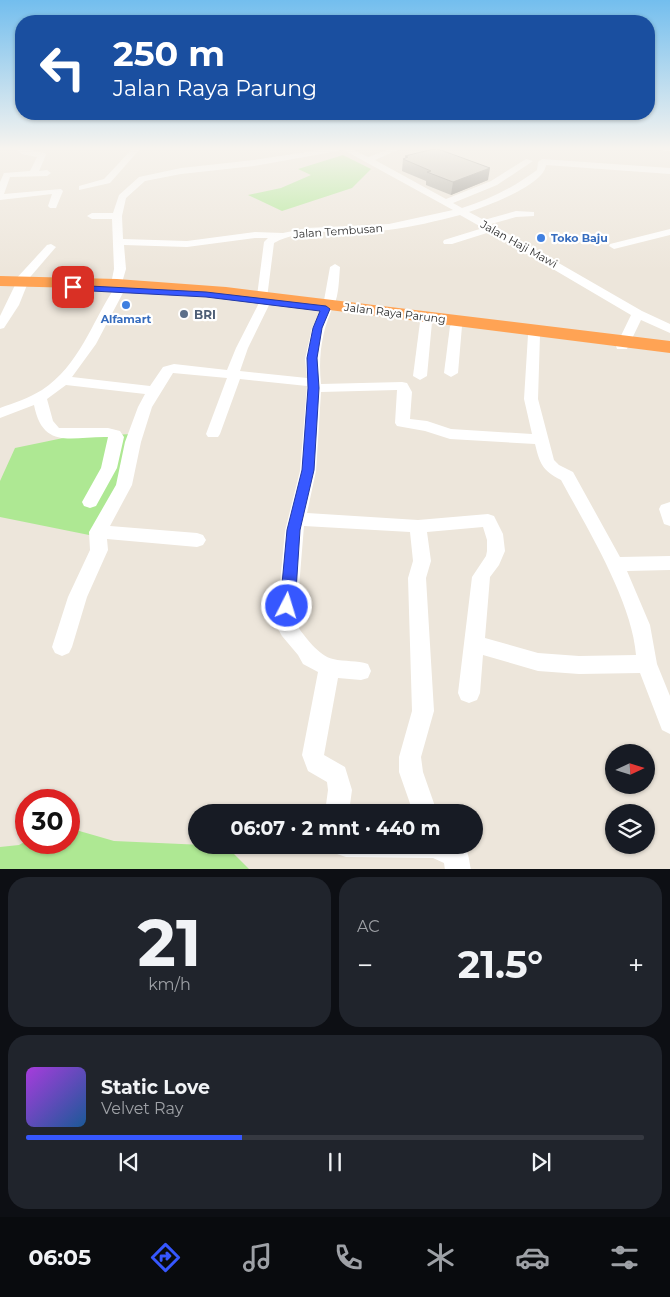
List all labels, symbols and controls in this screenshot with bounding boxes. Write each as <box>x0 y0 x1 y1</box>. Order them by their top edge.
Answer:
text: 250 m <box>113 32 225 75</box>
icon: left <box>30 35 95 100</box>
text: Jalan Raya Parung <box>113 75 317 102</box>
street label: Jalan Haji Mawi <box>477 217 560 271</box>
street label: Jalan Tembusan <box>292 221 383 241</box>
place label: Toko Baju <box>551 231 608 245</box>
marker: Toko Baju <box>535 232 547 244</box>
pin <box>52 266 94 308</box>
icon: arrive <box>59 273 87 301</box>
marker: Alfamart <box>120 299 132 311</box>
street label: Jalan Raya Parung <box>343 300 447 326</box>
place label: BRI <box>194 307 216 322</box>
marker: BRI <box>178 308 190 320</box>
place label: Alfamart <box>100 312 152 326</box>
position arrow <box>260 579 312 631</box>
north arrow <box>605 744 655 794</box>
map controls <box>605 744 655 854</box>
speed limit sign: 30 <box>15 789 80 854</box>
button: layers <box>605 804 655 854</box>
text: 06:07 · 2 mnt · 440 m <box>231 817 440 840</box>
text: 21 <box>138 903 201 982</box>
text: AC <box>357 917 380 936</box>
text: 21.5° <box>458 941 543 988</box>
text: − <box>357 948 373 982</box>
text: + <box>628 948 644 982</box>
text: km/h <box>148 975 191 994</box>
text: Static Love <box>101 1076 210 1099</box>
text: Velvet Ray <box>101 1099 183 1118</box>
icon: previous <box>115 1148 143 1176</box>
icon: pause <box>321 1148 349 1176</box>
icon: next <box>527 1148 555 1176</box>
icon: directions <box>148 1240 183 1275</box>
icon: music <box>240 1240 275 1275</box>
icon: phone <box>331 1240 366 1275</box>
icon: climate <box>423 1240 458 1275</box>
icon: car <box>515 1240 550 1275</box>
icon: filters <box>607 1240 642 1275</box>
text: 06:05 <box>28 1244 91 1271</box>

